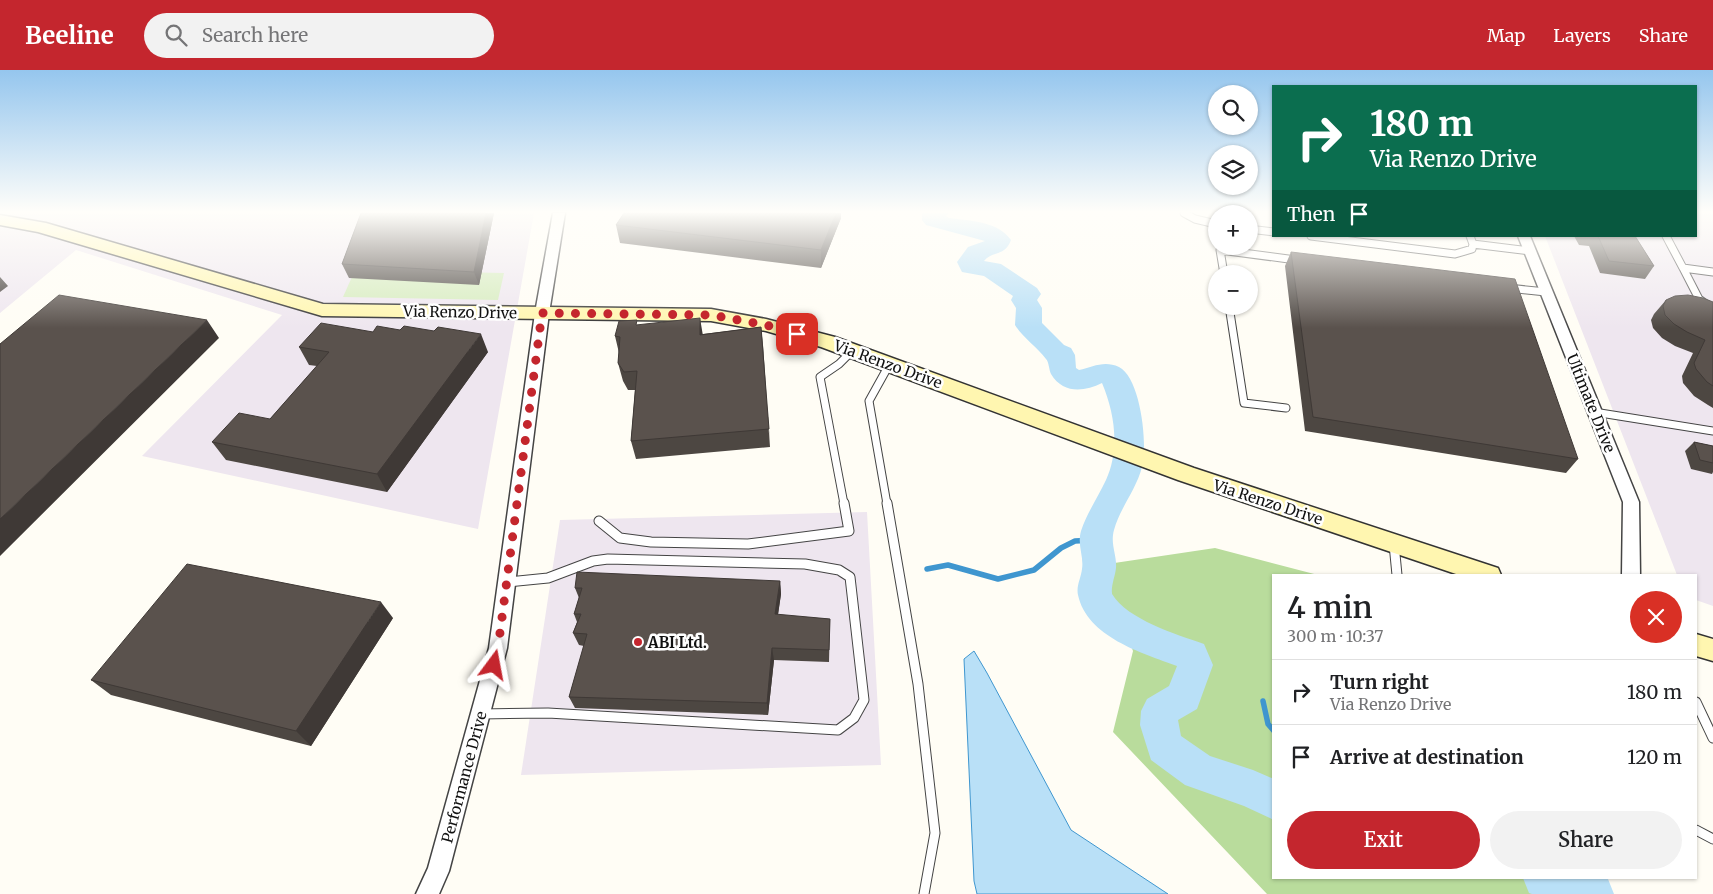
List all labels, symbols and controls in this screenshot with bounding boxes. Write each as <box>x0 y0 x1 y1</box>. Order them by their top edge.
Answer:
search box <box>144 13 494 58</box>
text: Beeline <box>25 20 114 51</box>
icon: search <box>162 21 190 49</box>
text: Search here <box>202 23 308 47</box>
text: Map <box>1487 24 1525 47</box>
text: Layers <box>1553 24 1611 47</box>
text: Share <box>1639 24 1688 47</box>
map controls <box>1208 85 1258 315</box>
button: search <box>1208 85 1258 135</box>
text: 180 m <box>1370 102 1473 146</box>
icon: right <box>1287 105 1352 170</box>
button: layers <box>1208 145 1258 195</box>
text: Via Renzo Drive <box>1370 145 1537 173</box>
icon: arrive <box>1345 200 1373 228</box>
text: Then <box>1287 202 1335 226</box>
button: + <box>1208 205 1258 255</box>
button: − <box>1208 265 1258 315</box>
street label: Via Renzo Drive <box>402 301 517 322</box>
pin <box>776 313 818 355</box>
icon: arrive <box>783 320 811 348</box>
street label: Via Renzo Drive <box>830 335 945 392</box>
street label: Ultimate Drive <box>1563 351 1620 455</box>
street label: Via Renzo Drive <box>1210 475 1325 529</box>
text: 4 min <box>1287 588 1373 626</box>
button: close <box>1630 591 1682 643</box>
text: 300 m · 10:37 <box>1287 626 1383 646</box>
place label: ABI Ltd. <box>647 633 707 652</box>
marker: ABI Ltd. <box>632 636 644 648</box>
position arrow <box>467 638 519 690</box>
text: Turn right <box>1330 670 1429 694</box>
icon: right <box>1287 678 1315 706</box>
text: 180 m <box>1627 680 1682 704</box>
text: Via Renzo Drive <box>1330 694 1451 714</box>
street label: Performance Drive <box>437 709 491 845</box>
icon: arrive <box>1287 743 1315 771</box>
text: Arrive at destination <box>1330 745 1524 769</box>
text: 120 m <box>1627 745 1682 769</box>
button: Exit <box>1287 811 1480 869</box>
button: Share <box>1490 811 1682 869</box>

